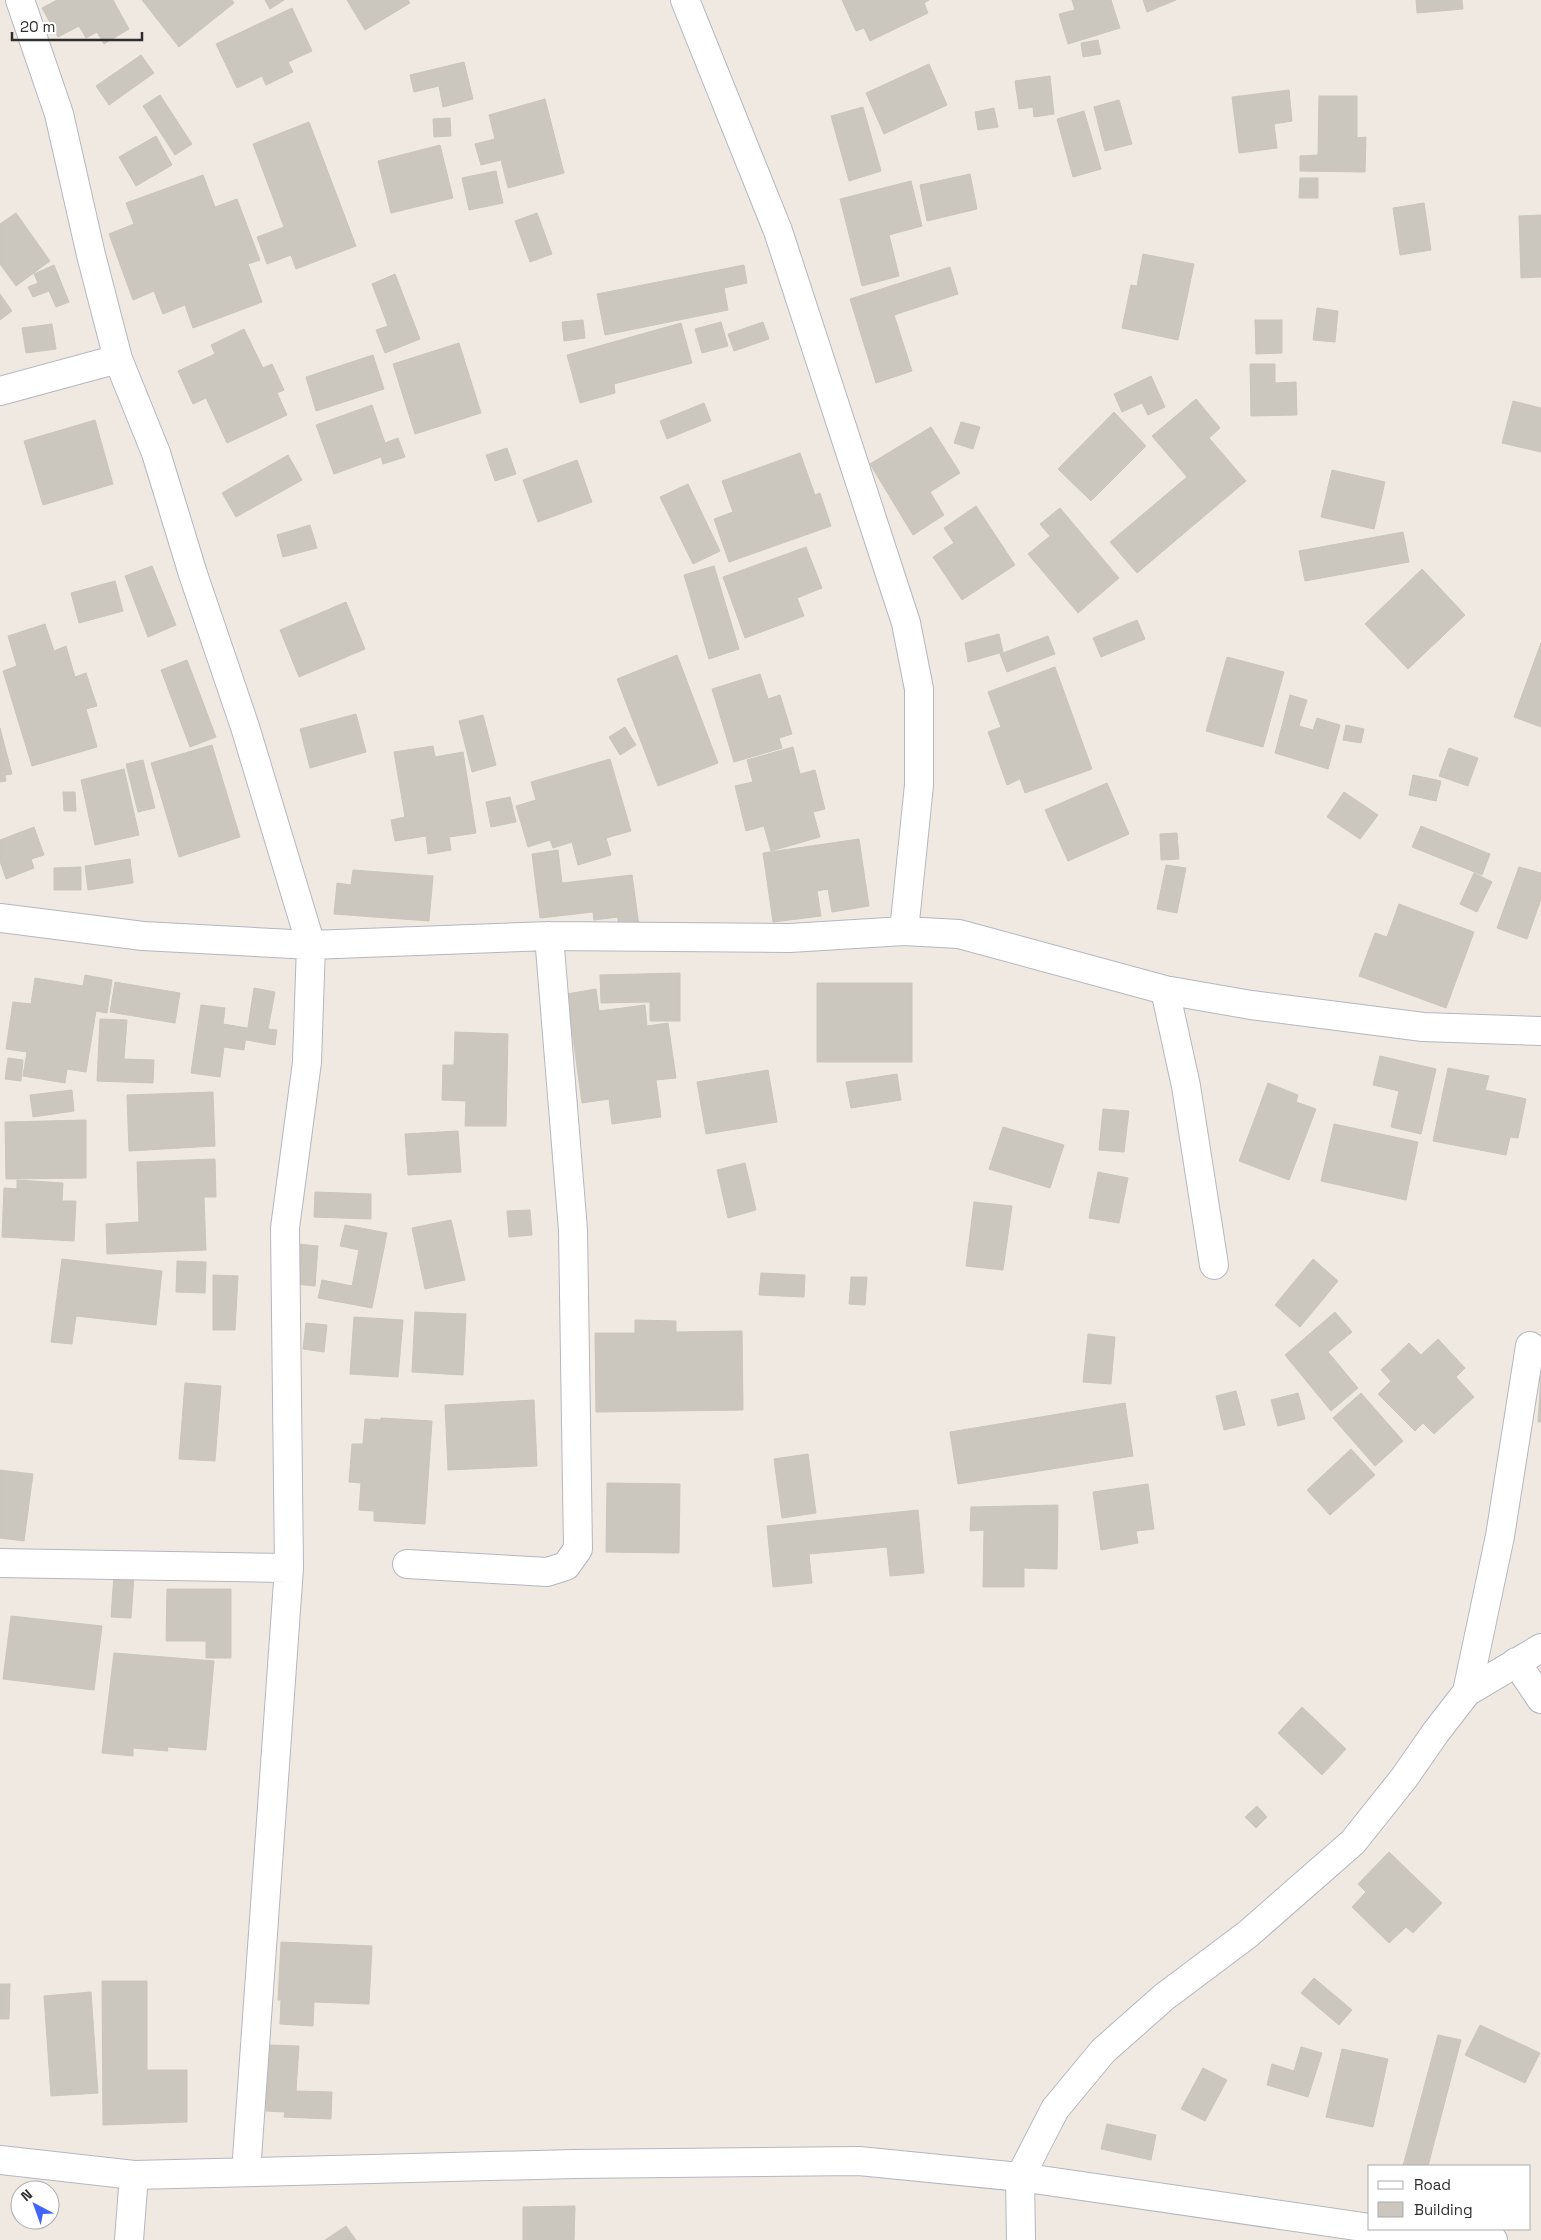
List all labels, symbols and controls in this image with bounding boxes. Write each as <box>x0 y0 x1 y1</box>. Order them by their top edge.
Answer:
scale bar <box>12 10 142 42</box>
text: 20 m <box>20 17 55 36</box>
legend <box>1368 2165 1531 2230</box>
text: Road <box>1414 2175 1451 2194</box>
north arrow <box>10 2180 60 2230</box>
text: N <box>17 2185 36 2205</box>
text: Building <box>1414 2200 1473 2219</box>

